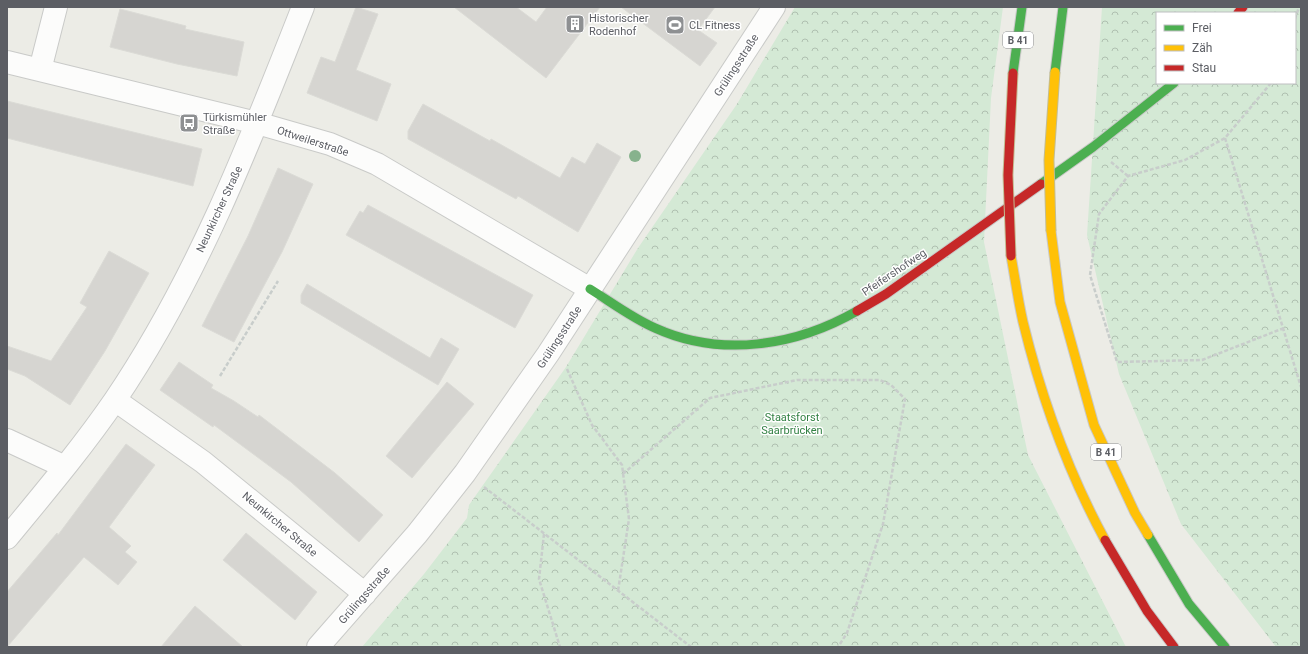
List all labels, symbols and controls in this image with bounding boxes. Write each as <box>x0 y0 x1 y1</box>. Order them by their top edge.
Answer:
place label: Historischer Rodenhof <box>589 12 649 38</box>
legend <box>1156 12 1296 84</box>
building icon: Historischer Rodenhof <box>564 13 586 35</box>
sports icon: CL Fitness <box>664 14 686 36</box>
place label: CL Fitness <box>689 19 741 32</box>
text: Frei <box>1192 21 1212 35</box>
street label: Grülingsstraße <box>711 32 761 99</box>
road number: B 41 <box>1003 32 1033 48</box>
text: Zäh <box>1192 41 1212 55</box>
text: Stau <box>1192 61 1216 75</box>
place label: Türkismühler Straße <box>203 111 267 137</box>
bus stop icon: Türkismühler Straße <box>178 112 200 134</box>
street label: Ottweilerstraße <box>275 124 351 159</box>
street label: Neunkircher Straße <box>194 164 245 254</box>
street label: Pfeifershofweg <box>860 246 929 299</box>
street label: Grülingsstraße <box>534 304 584 371</box>
park label: Staatsforst Saarbrücken <box>761 411 823 437</box>
road number: B 41 <box>1091 444 1121 460</box>
street label: Neunkircher Straße <box>240 489 320 560</box>
street label: Grülingsstraße <box>336 564 393 627</box>

